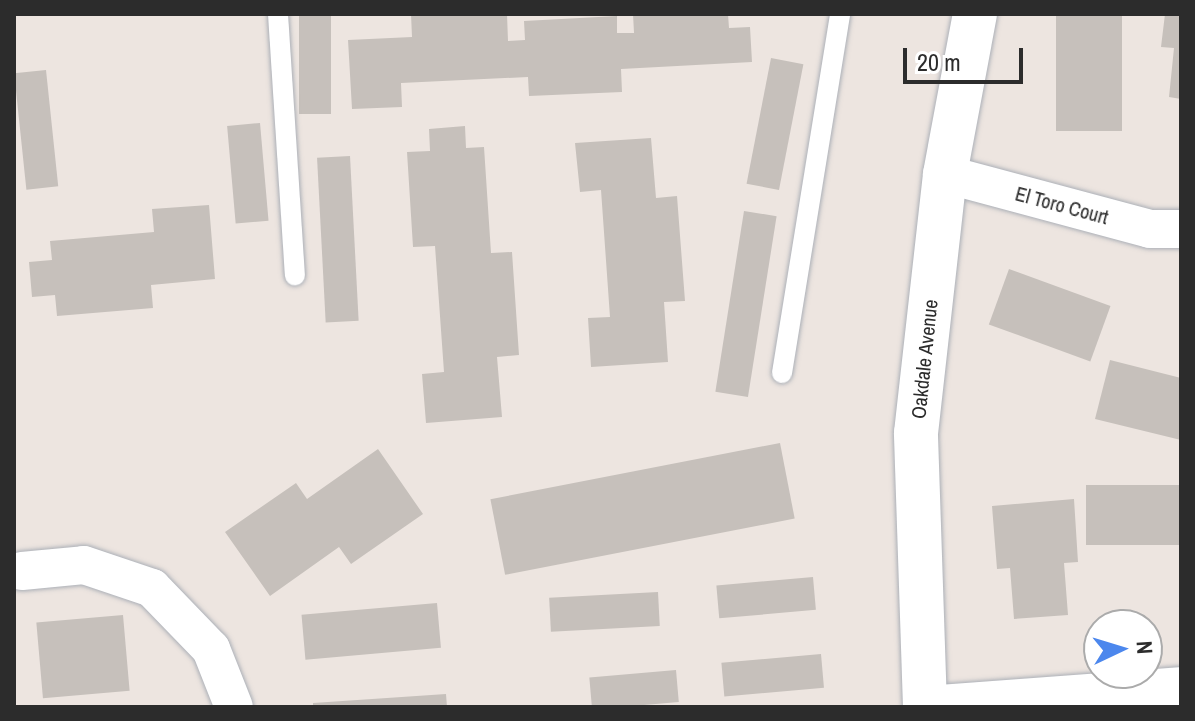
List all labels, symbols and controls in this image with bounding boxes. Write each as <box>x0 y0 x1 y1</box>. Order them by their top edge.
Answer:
scale bar <box>907 32 1027 82</box>
text: 20 m <box>917 46 961 78</box>
street label: El Toro Court <box>1013 181 1111 229</box>
street label: Oakdale Avenue <box>906 298 942 420</box>
north arrow <box>1083 609 1163 689</box>
text: N <box>1130 640 1160 655</box>

